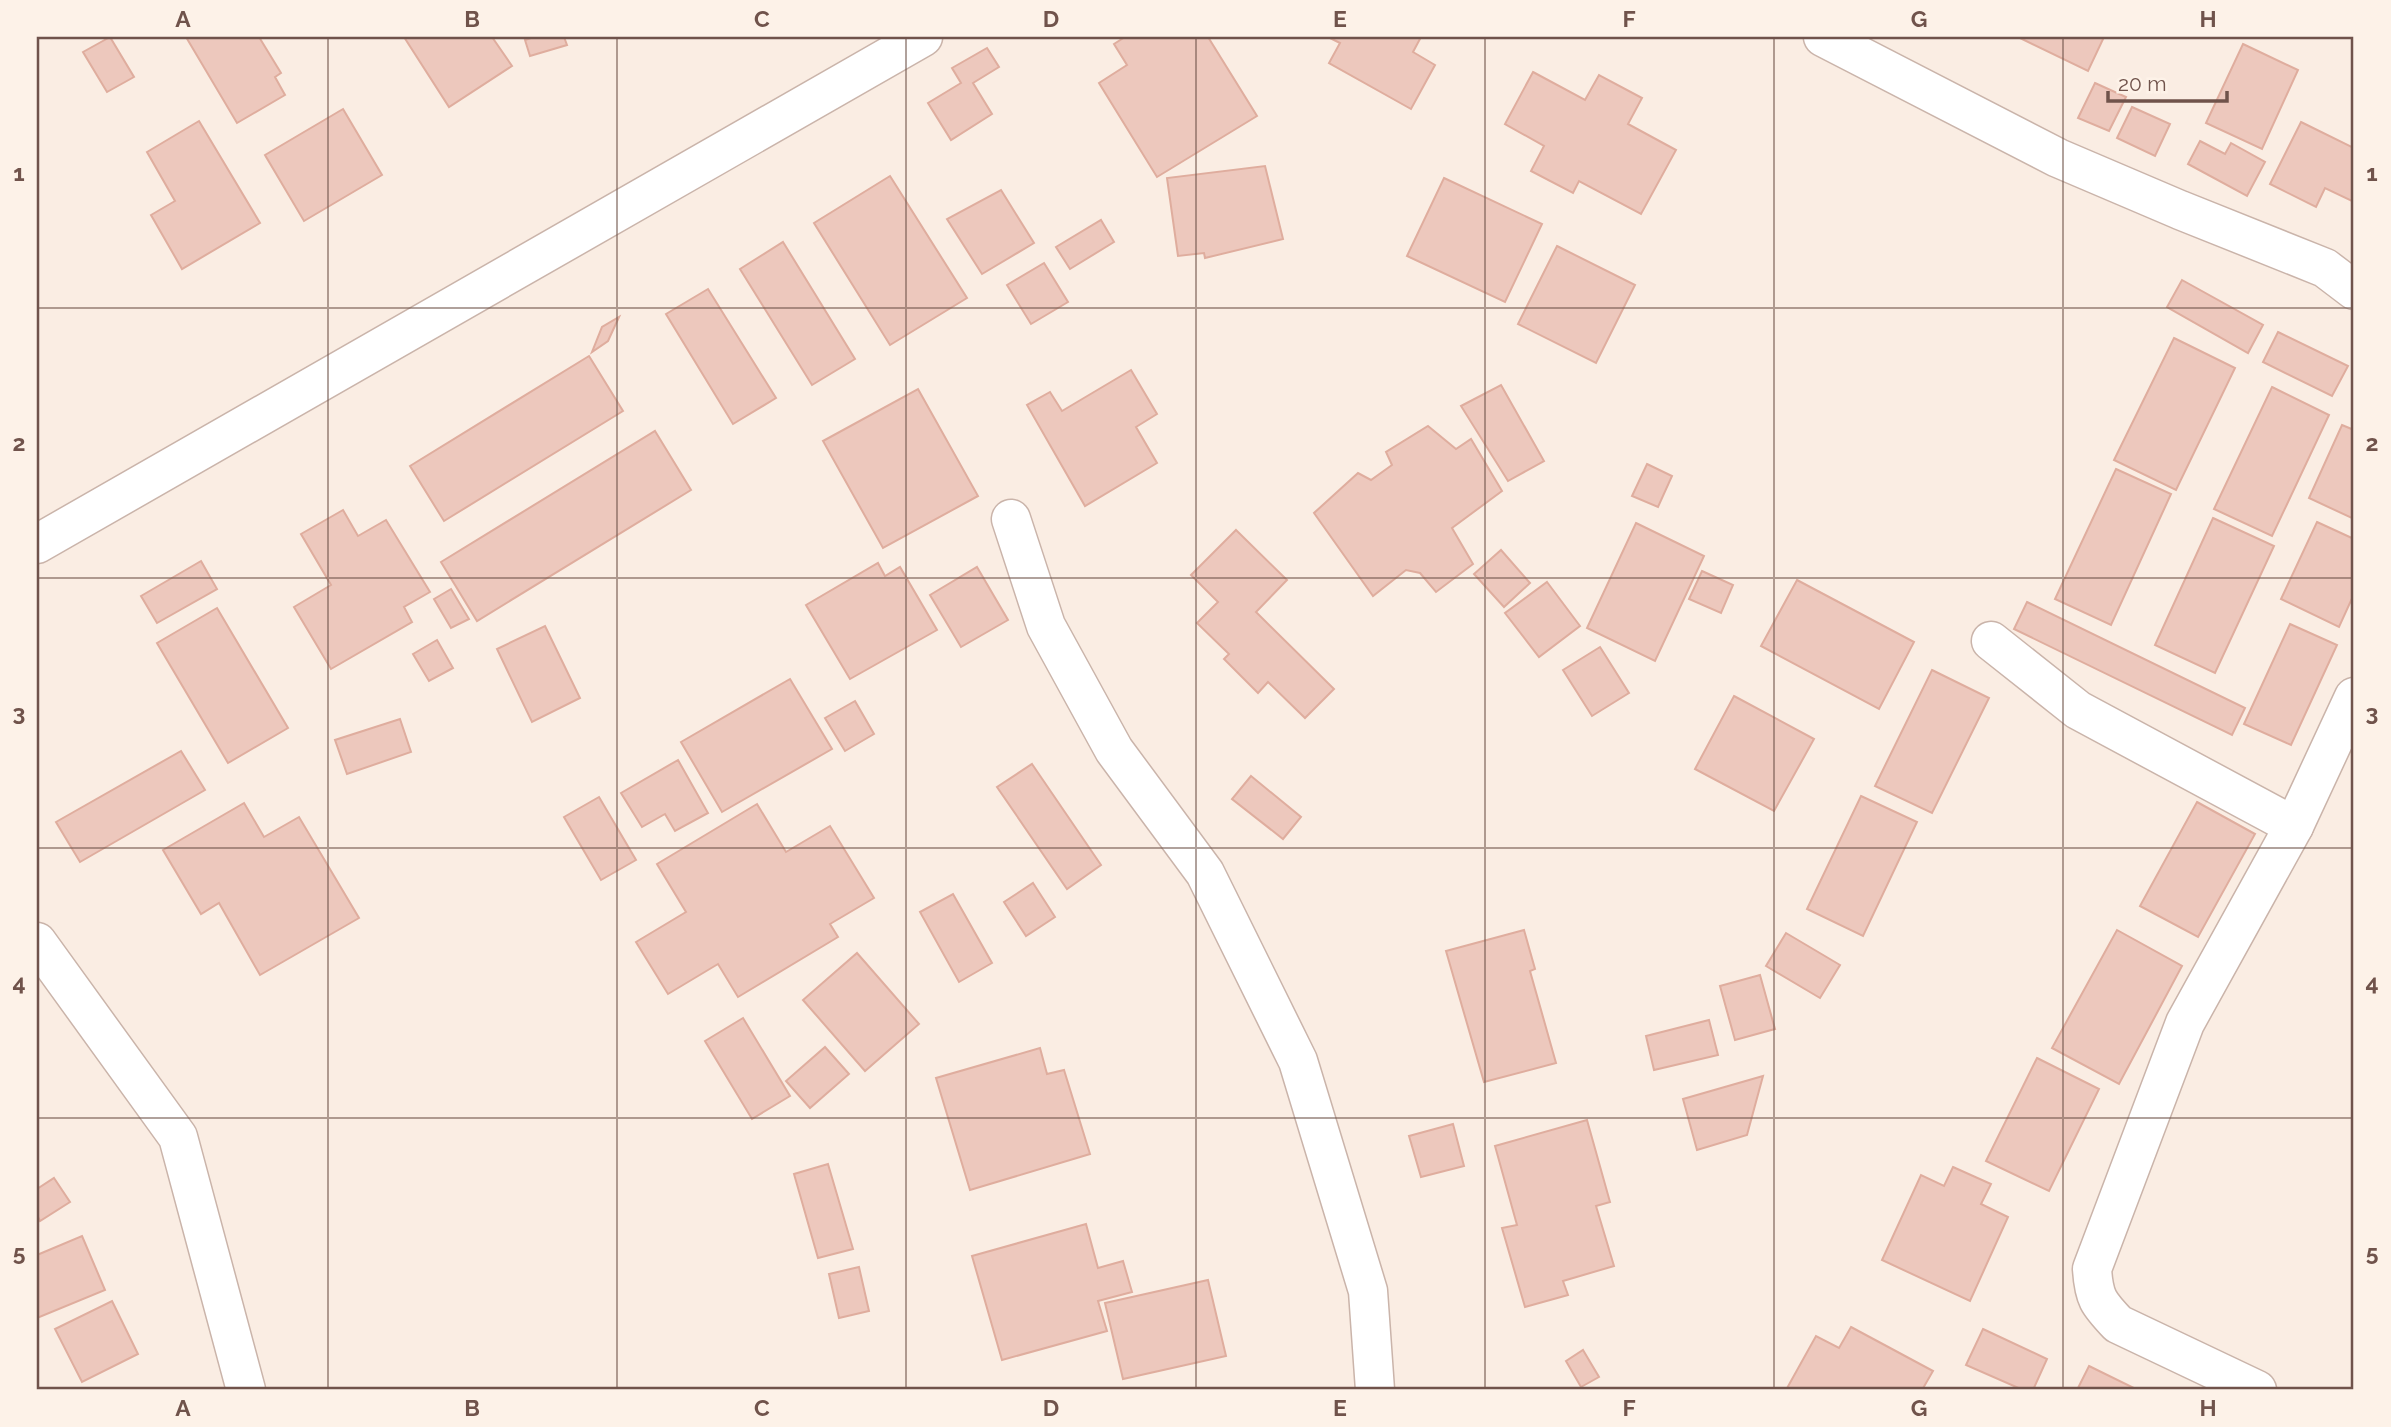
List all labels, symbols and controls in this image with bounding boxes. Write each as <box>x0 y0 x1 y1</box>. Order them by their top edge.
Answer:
text: A <box>175 5 191 32</box>
text: B <box>464 5 480 32</box>
text: C <box>754 5 770 32</box>
text: D <box>1043 5 1059 32</box>
text: E <box>1333 5 1347 32</box>
text: F <box>1622 5 1636 32</box>
text: G <box>1911 5 1927 32</box>
text: H <box>2199 5 2217 32</box>
scale bar <box>2108 60 2226 104</box>
text: 20 m <box>2118 71 2166 96</box>
text: 1 <box>13 159 25 186</box>
text: 1 <box>2366 159 2378 186</box>
text: 2 <box>13 429 25 456</box>
text: 2 <box>2366 429 2378 456</box>
text: 3 <box>13 699 25 726</box>
text: 3 <box>2366 699 2378 726</box>
text: 4 <box>12 969 26 996</box>
text: 4 <box>2365 969 2379 996</box>
text: 5 <box>13 1239 26 1266</box>
text: 5 <box>2366 1239 2379 1266</box>
text: A <box>175 1394 191 1421</box>
text: B <box>464 1394 480 1421</box>
text: C <box>754 1394 770 1421</box>
text: D <box>1043 1394 1059 1421</box>
text: E <box>1333 1394 1347 1421</box>
text: F <box>1622 1394 1636 1421</box>
text: G <box>1911 1394 1927 1421</box>
text: H <box>2199 1394 2217 1421</box>

